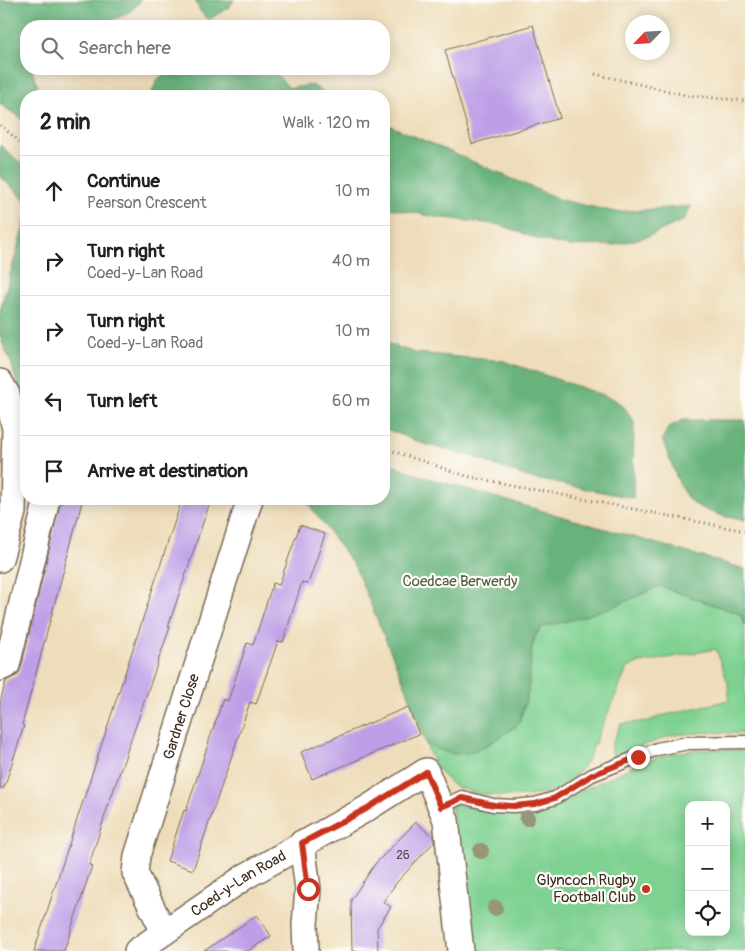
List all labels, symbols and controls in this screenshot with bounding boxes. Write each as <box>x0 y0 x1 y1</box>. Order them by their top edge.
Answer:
north arrow <box>625 15 670 60</box>
search box <box>20 20 390 75</box>
icon: search <box>38 34 66 62</box>
text: Search here <box>78 36 171 60</box>
text: 2 min <box>40 109 90 136</box>
text: Walk · 120 m <box>282 113 370 133</box>
text: Continue <box>87 169 160 193</box>
icon: ahead <box>40 177 68 205</box>
text: 10 m <box>335 181 370 201</box>
text: Pearson Crescent <box>87 193 206 213</box>
text: Turn right <box>87 239 165 263</box>
icon: right <box>40 247 68 275</box>
text: 40 m <box>332 251 370 271</box>
text: Coed-y-Lan Road <box>87 263 203 283</box>
text: Turn right <box>87 309 165 333</box>
icon: right <box>40 317 68 345</box>
text: 10 m <box>335 321 370 341</box>
text: Coed-y-Lan Road <box>87 333 203 353</box>
icon: left <box>40 387 68 415</box>
text: Turn left <box>87 389 157 413</box>
text: 60 m <box>332 391 370 411</box>
icon: arrive <box>40 457 68 485</box>
text: Arrive at destination <box>87 459 248 483</box>
park label: Coedcae Berwerdy <box>403 572 518 591</box>
street label: Gardner Close <box>159 671 204 762</box>
route end <box>627 746 650 769</box>
map controls <box>685 801 730 936</box>
button: + <box>685 801 730 846</box>
street label: Coed-y-Lan Road <box>187 846 289 921</box>
button: − <box>685 846 730 891</box>
house number: 26 <box>396 848 410 863</box>
place label: Glyncoch Rugby Football Club <box>537 871 637 907</box>
route start <box>297 878 320 901</box>
marker: Glyncoch Rugby Football Club <box>640 883 652 895</box>
button: locate <box>685 891 730 936</box>

